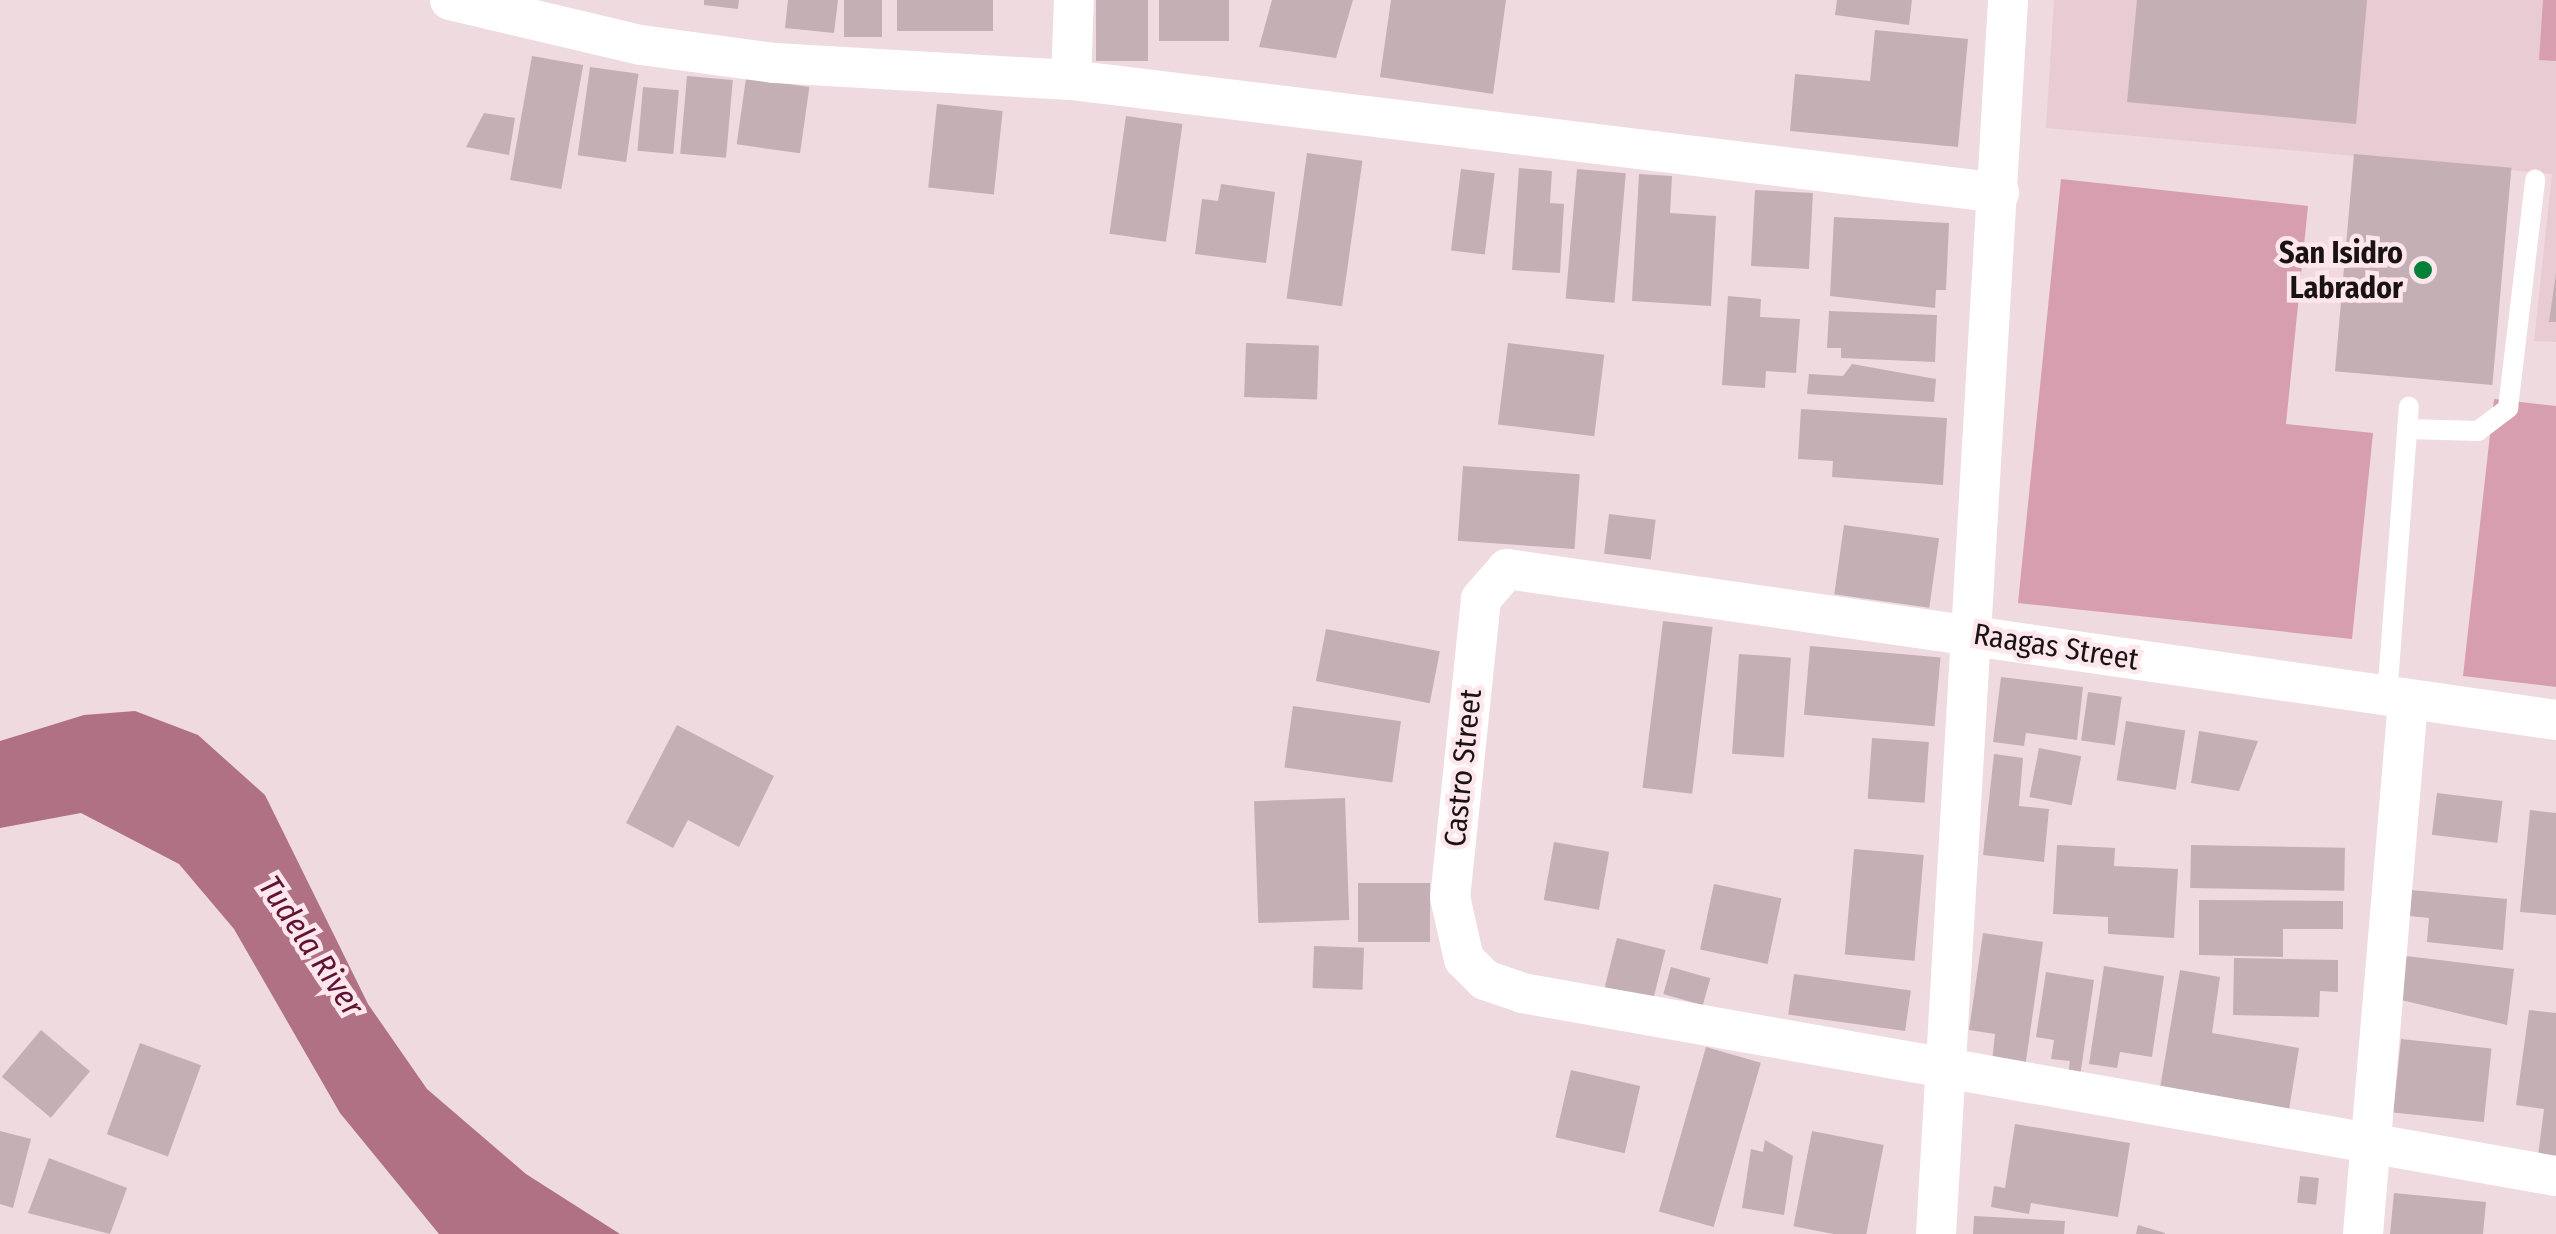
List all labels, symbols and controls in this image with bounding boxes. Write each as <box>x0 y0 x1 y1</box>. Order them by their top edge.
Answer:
place label: San Isidro Labrador <box>2279 235 2403 306</box>
marker: San Isidro Labrador <box>2412 259 2434 281</box>
street label: Raagas Street <box>1971 616 2141 678</box>
street label: Castro Street <box>1437 687 1489 849</box>
water label: Tudela River <box>250 869 372 1023</box>

